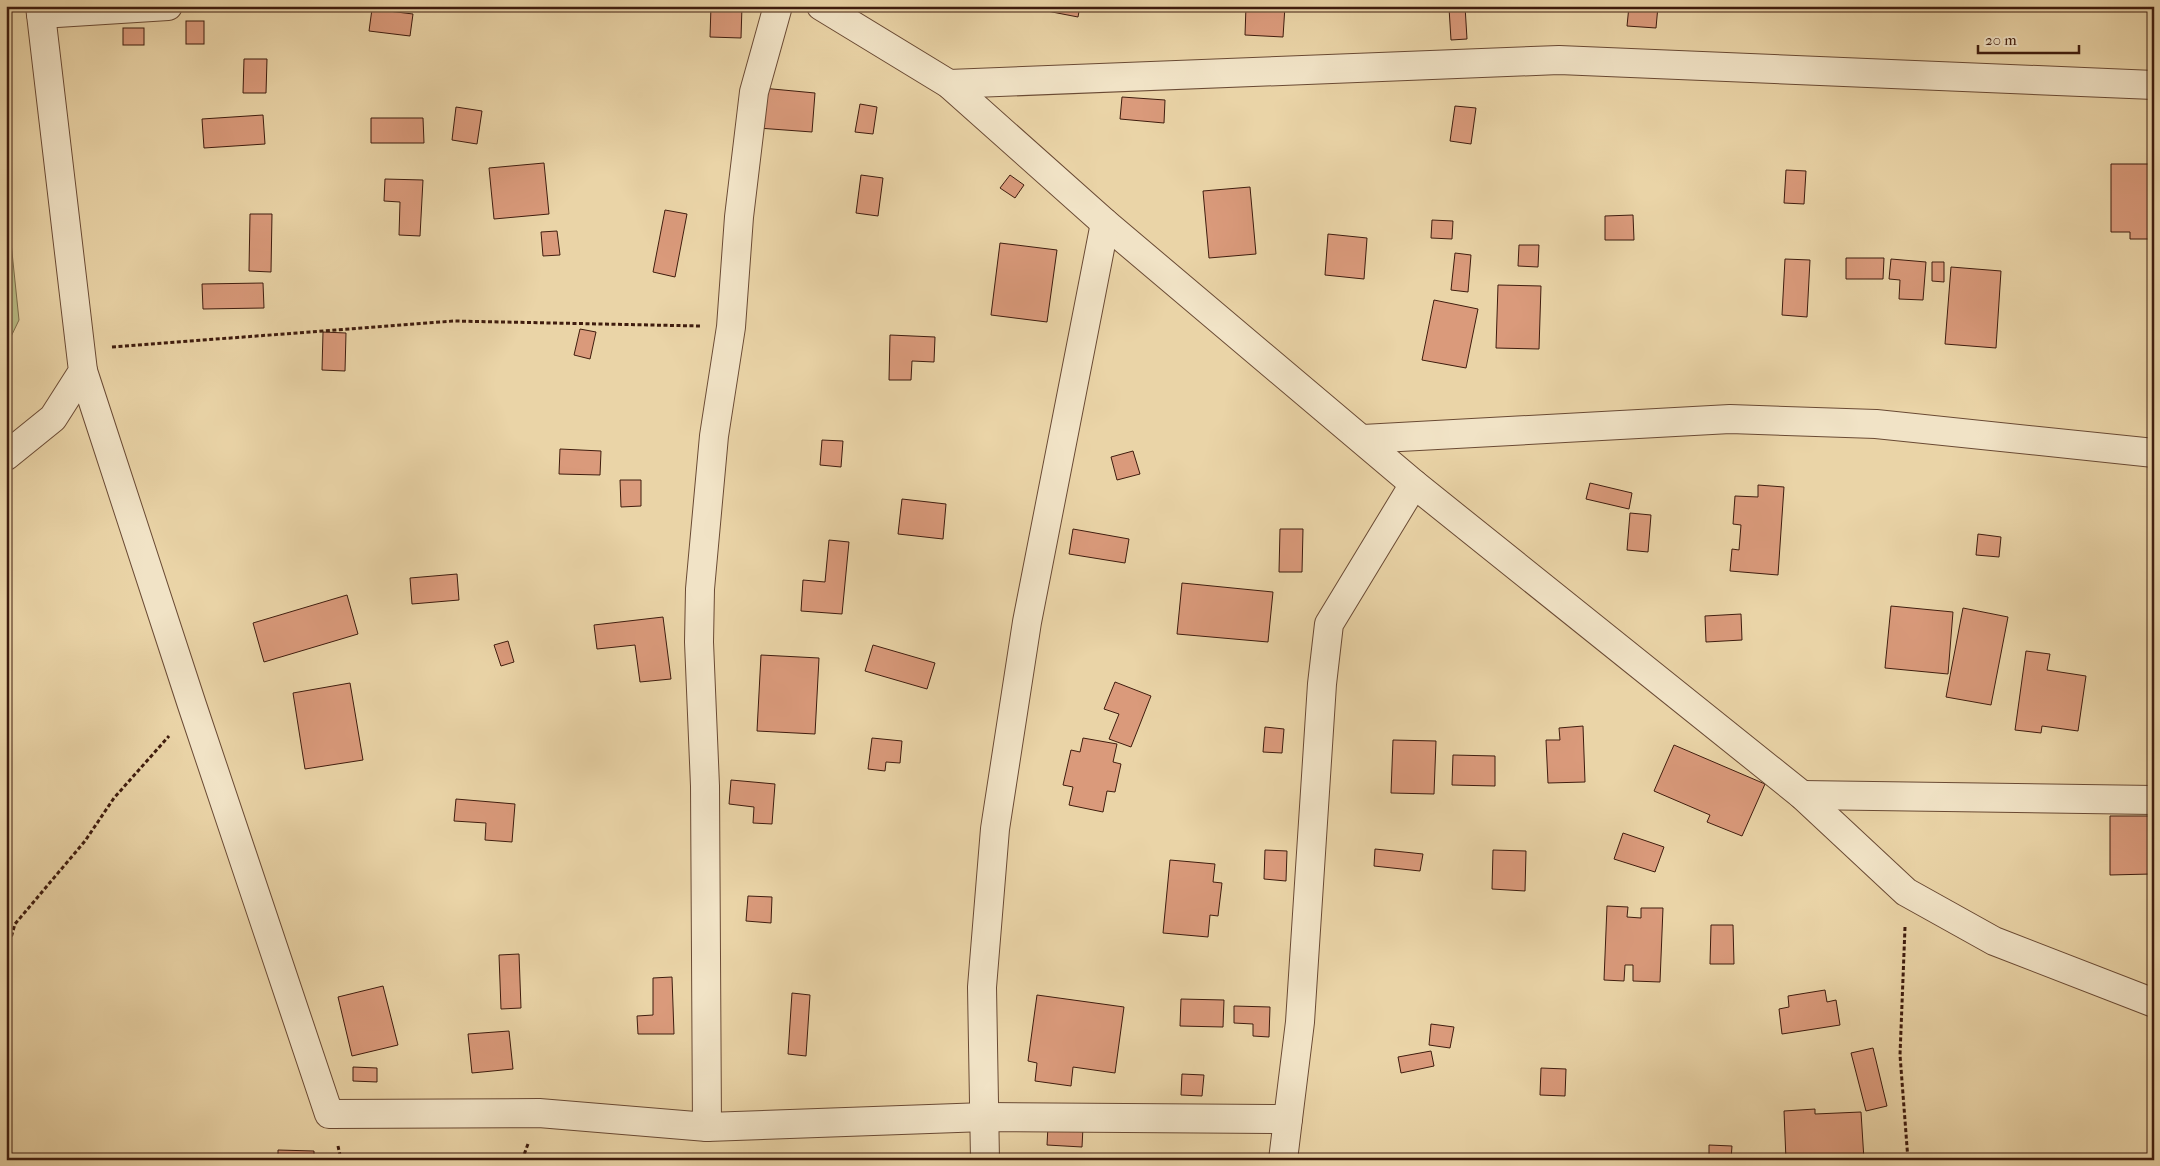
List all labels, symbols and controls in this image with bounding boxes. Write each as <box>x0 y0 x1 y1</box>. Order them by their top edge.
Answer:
scale bar <box>1978 22 2079 54</box>
text: 20 m <box>1985 31 2017 49</box>

